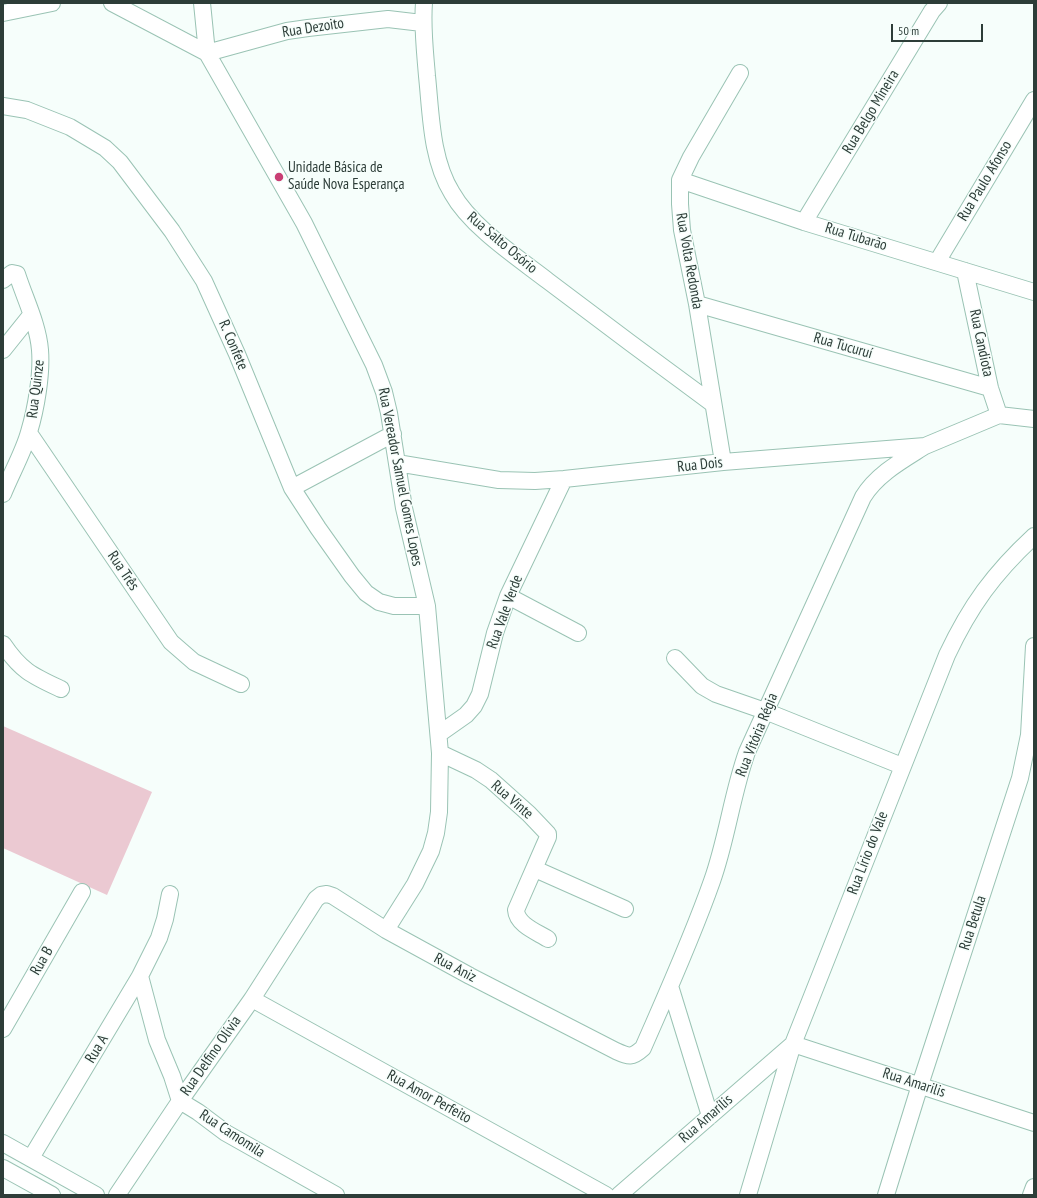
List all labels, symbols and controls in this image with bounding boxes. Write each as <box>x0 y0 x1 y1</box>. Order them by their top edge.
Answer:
street label: Rua Dezoito <box>281 14 345 42</box>
scale bar <box>893 16 985 42</box>
text: 50 m <box>898 23 919 38</box>
street label: Rua Belgo Mineira <box>839 67 903 157</box>
street label: Rua Paulo Afonso <box>954 138 1016 224</box>
place label: Unidade Básica de Saúde Nova Esperança <box>288 159 404 194</box>
marker: Unidade Básica de Saúde Nova Esperança <box>273 171 285 183</box>
street label: Rua Salto Osório <box>463 208 541 278</box>
street label: Rua Volta Redonda <box>672 212 706 310</box>
street label: Rua Tubarão <box>823 219 889 255</box>
street label: Rua Candiota <box>965 308 997 378</box>
street label: R. Confete <box>214 317 252 373</box>
street label: Rua Tucuruí <box>811 329 875 363</box>
street label: Rua Quinze <box>23 359 49 419</box>
street label: Rua Vereador Samuel Gomes Lopes <box>374 386 426 568</box>
street label: Rua Dois <box>676 454 724 476</box>
street label: Rua Três <box>103 548 143 594</box>
street label: Rua Vale Verde <box>483 573 527 651</box>
street label: Rua Vitória Régia <box>732 691 782 779</box>
street label: Rua Vinte <box>487 777 537 823</box>
street label: Rua Lírio do Vale <box>844 809 892 897</box>
street label: Rua Betula <box>956 893 990 953</box>
street label: Rua B <box>27 944 57 978</box>
street label: Rua Aniz <box>431 949 479 987</box>
street label: Rua Delfino Olívia <box>177 1013 245 1099</box>
street label: Rua A <box>82 1032 112 1066</box>
street label: Rua Amarilis <box>880 1064 948 1102</box>
street label: Rua Amor Perfeito <box>384 1066 474 1128</box>
street label: Rua Amarílis <box>676 1091 736 1147</box>
street label: Rua Camomila <box>196 1106 268 1162</box>

